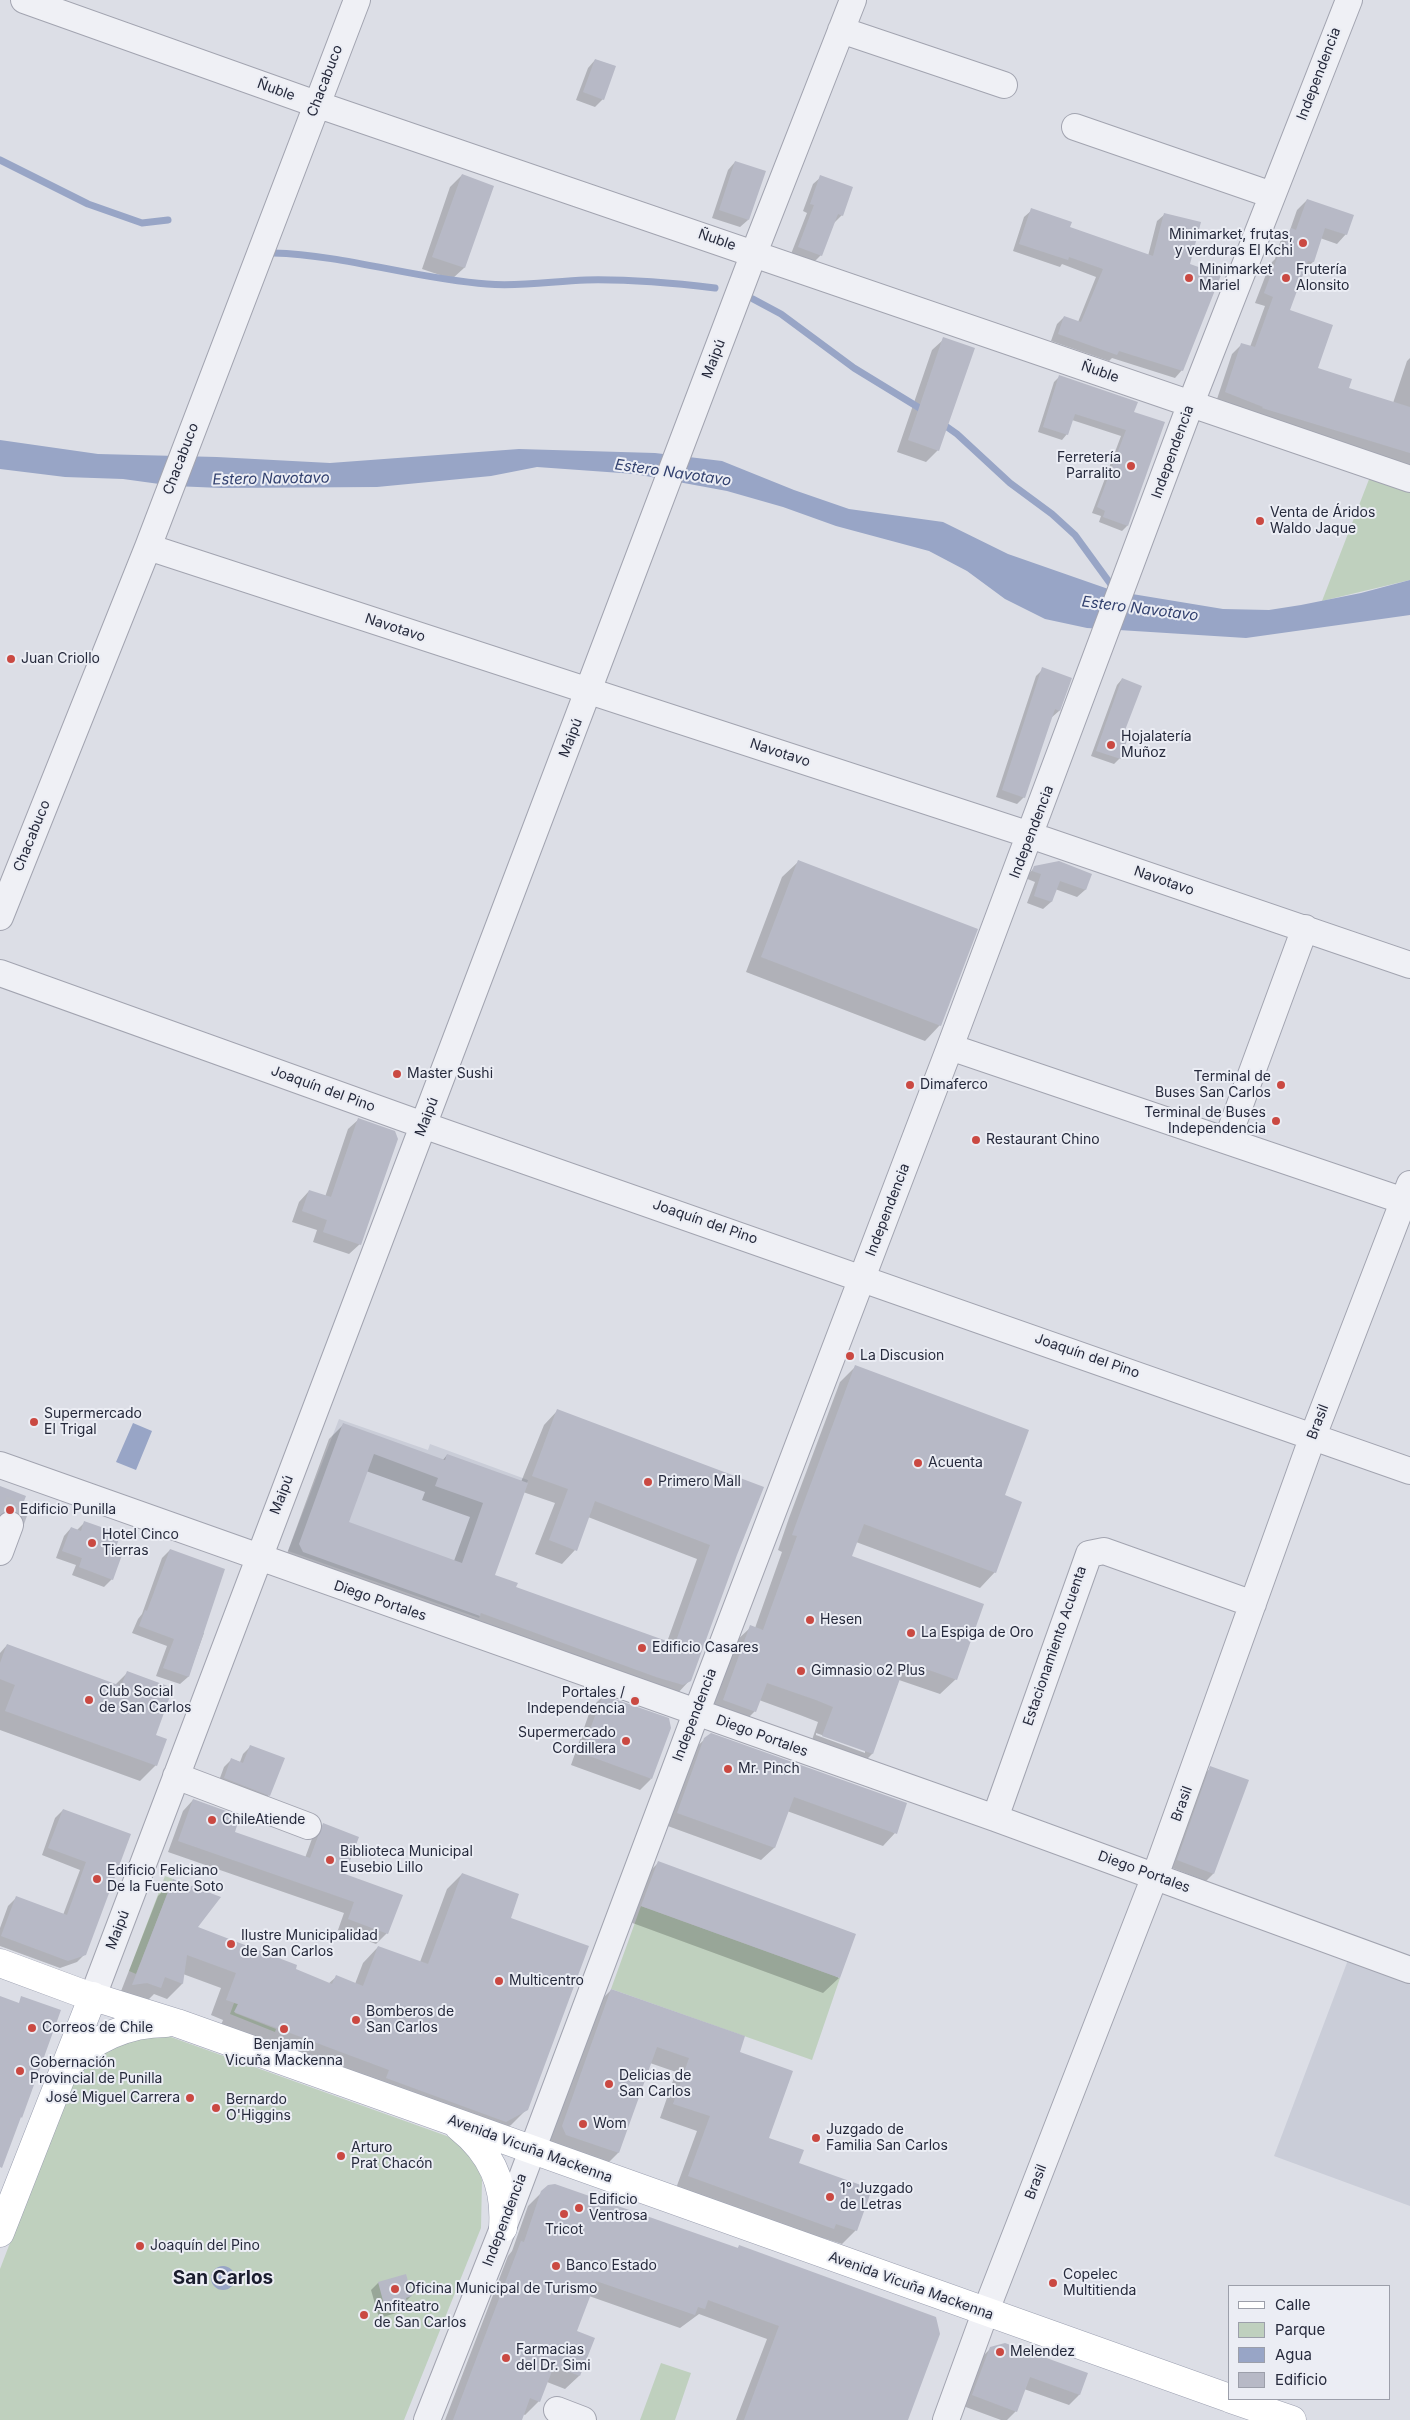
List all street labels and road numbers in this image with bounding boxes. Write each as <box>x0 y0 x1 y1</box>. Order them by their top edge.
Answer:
street label: Independencia <box>1294 25 1344 123</box>
street label: Chacabuco <box>304 43 346 119</box>
street label: Ñuble <box>255 75 297 105</box>
street label: Ñuble <box>696 226 738 254</box>
street label: Maipú <box>699 337 729 381</box>
street label: Ñuble <box>1079 358 1121 386</box>
street label: Independencia <box>1148 403 1198 501</box>
street label: Chacabuco <box>160 421 202 497</box>
street label: Navotavo <box>363 610 427 646</box>
street label: Maipú <box>556 716 586 760</box>
street label: Navotavo <box>748 735 812 771</box>
street label: Independencia <box>1007 783 1057 881</box>
street label: Chacabuco <box>10 798 54 874</box>
street label: Navotavo <box>1132 863 1196 899</box>
street label: Joaquín del Pino <box>268 1062 378 1116</box>
street label: Maipú <box>412 1095 442 1139</box>
street label: Independencia <box>863 1161 913 1259</box>
street label: Joaquín del Pino <box>650 1196 760 1248</box>
street label: Joaquín del Pino <box>1032 1330 1142 1382</box>
street label: Brasil <box>1304 1402 1332 1442</box>
street label: Maipú <box>267 1473 297 1517</box>
street label: Estacionamiento Acuenta <box>1020 1564 1090 1728</box>
street label: Diego Portales <box>332 1577 428 1625</box>
street label: Independencia <box>670 1666 720 1764</box>
street label: Diego Portales <box>714 1712 810 1760</box>
street label: Brasil <box>1168 1784 1196 1824</box>
street label: Diego Portales <box>1096 1848 1192 1896</box>
street label: Maipú <box>103 1908 133 1952</box>
street label: Avenida Vicuña Mackenna <box>445 2111 615 2187</box>
street label: Brasil <box>1022 2162 1050 2202</box>
street label: Independencia <box>480 2171 530 2269</box>
street label: Avenida Vicuña Mackenna <box>826 2248 996 2324</box>

